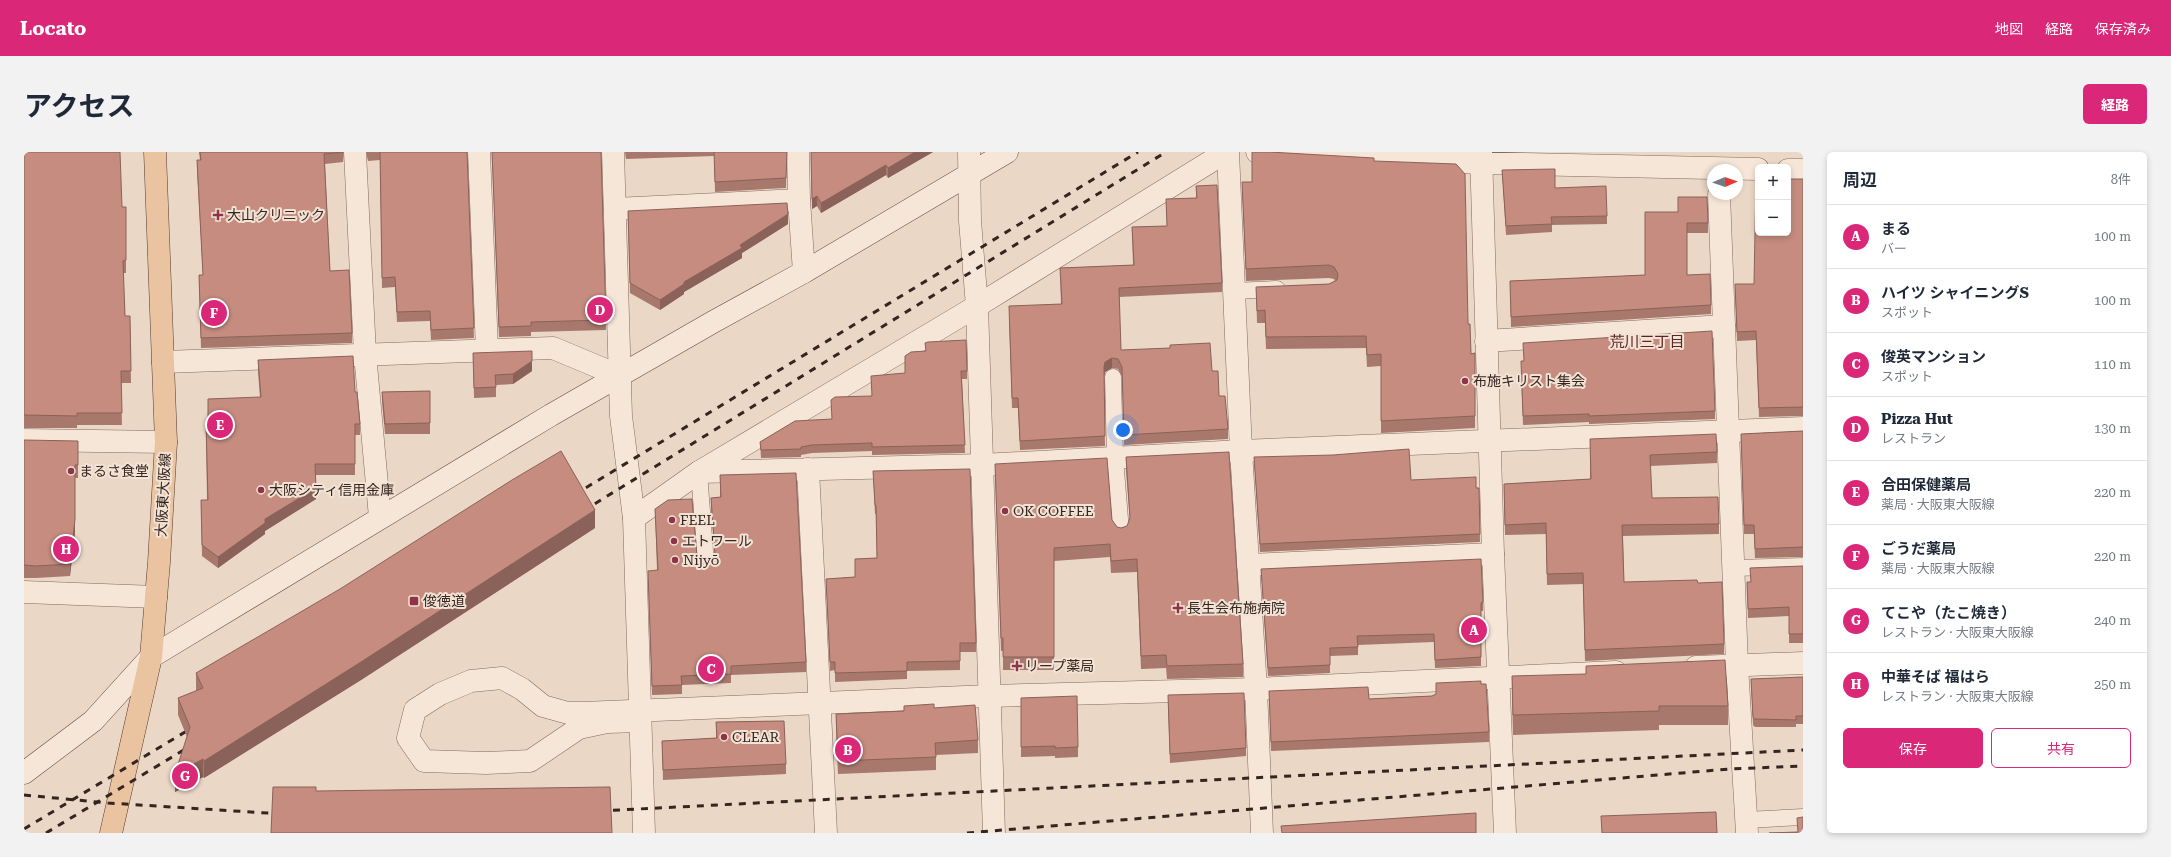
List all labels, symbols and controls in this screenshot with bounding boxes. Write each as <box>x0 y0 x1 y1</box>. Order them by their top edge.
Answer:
text: Locato <box>20 17 86 40</box>
text: 地図 <box>1995 21 2023 37</box>
text: 経路 <box>2045 21 2073 37</box>
text: 保存済み <box>2095 21 2151 37</box>
button: 経路 <box>2083 84 2147 124</box>
text: アクセス <box>24 90 135 123</box>
north arrow <box>1707 164 1743 200</box>
map controls <box>1755 164 1791 236</box>
button: + <box>1755 164 1791 200</box>
text: 周辺 <box>1843 170 1877 190</box>
text: 8件 <box>2111 172 2131 187</box>
button: − <box>1755 200 1791 236</box>
place label: 大山クリニック <box>227 207 325 223</box>
marker: 大山クリニック <box>212 209 224 221</box>
text: まる <box>1881 220 1911 238</box>
text: A <box>1851 229 1861 244</box>
text: 100 m <box>2094 229 2131 244</box>
text: バー <box>1881 241 1907 256</box>
text: ハイツ シャイニングS <box>1881 284 2029 302</box>
text: B <box>1851 293 1861 308</box>
text: 100 m <box>2094 293 2131 308</box>
pin: D <box>587 295 613 325</box>
pin: F <box>201 298 227 328</box>
text: スポット <box>1881 305 1933 320</box>
district label: 荒川三丁目 <box>1609 333 1685 351</box>
text: 俊英マンション <box>1881 348 1986 366</box>
text: C <box>1851 357 1861 372</box>
text: 110 m <box>2094 357 2131 372</box>
text: スポット <box>1881 369 1933 384</box>
place label: 布施キリスト集会 <box>1473 373 1585 389</box>
marker: 布施キリスト集会 <box>1460 376 1470 386</box>
pin: E <box>207 410 233 440</box>
text: Pizza Hut <box>1881 410 1953 428</box>
your location <box>1113 420 1133 440</box>
text: D <box>1851 421 1861 436</box>
text: 130 m <box>2094 421 2131 436</box>
text: レストラン <box>1881 431 1946 446</box>
street label: 大阪東大阪線 <box>153 453 173 537</box>
place label: まるさ食堂 <box>79 463 149 479</box>
marker: まるさ食堂 <box>66 466 76 476</box>
text: 合田保健薬局 <box>1881 476 1971 494</box>
place label: 大阪シティ信用金庫 <box>269 482 394 498</box>
marker: 大阪シティ信用金庫 <box>256 485 266 495</box>
text: E <box>1852 485 1860 500</box>
text: 220 m <box>2094 485 2131 500</box>
text: 薬局 · 大阪東大阪線 <box>1881 497 1995 512</box>
place label: OK COFFEE <box>1013 503 1094 519</box>
marker: OK COFFEE <box>1000 506 1010 516</box>
place label: FEEL <box>680 512 715 528</box>
marker: FEEL <box>667 515 677 525</box>
place label: エトワール <box>682 533 752 549</box>
pin: H <box>53 534 79 564</box>
marker: エトワール <box>669 536 679 546</box>
text: ごうだ薬局 <box>1881 540 1956 558</box>
text: F <box>1852 549 1860 564</box>
text: 220 m <box>2094 549 2131 564</box>
place label: Nijyō <box>683 552 719 568</box>
marker: Nijyō <box>670 555 680 565</box>
text: 薬局 · 大阪東大阪線 <box>1881 561 1995 576</box>
place label: 俊徳道 <box>423 593 465 609</box>
marker: 俊徳道 <box>408 595 420 607</box>
place label: 長生会布施病院 <box>1187 600 1285 616</box>
marker: 長生会布施病院 <box>1172 602 1184 614</box>
text: てこや（たこ焼き） <box>1881 604 2016 622</box>
text: G <box>1851 613 1861 628</box>
text: 240 m <box>2094 613 2131 628</box>
pin: A <box>1461 615 1487 645</box>
text: レストラン · 大阪東大阪線 <box>1881 625 2034 640</box>
pin: C <box>698 654 724 684</box>
place label: リープ薬局 <box>1025 658 1094 674</box>
marker: リープ薬局 <box>1012 661 1022 671</box>
text: 中華そば 福はら <box>1881 668 1990 686</box>
text: H <box>1851 677 1861 692</box>
text: 250 m <box>2094 677 2131 692</box>
text: レストラン · 大阪東大阪線 <box>1881 689 2034 704</box>
button: 保存 <box>1843 728 1983 768</box>
button: 共有 <box>1991 728 2131 768</box>
place label: CLEAR <box>732 729 779 745</box>
marker: CLEAR <box>719 732 729 742</box>
pin: B <box>835 735 861 765</box>
pin: G <box>172 761 198 791</box>

